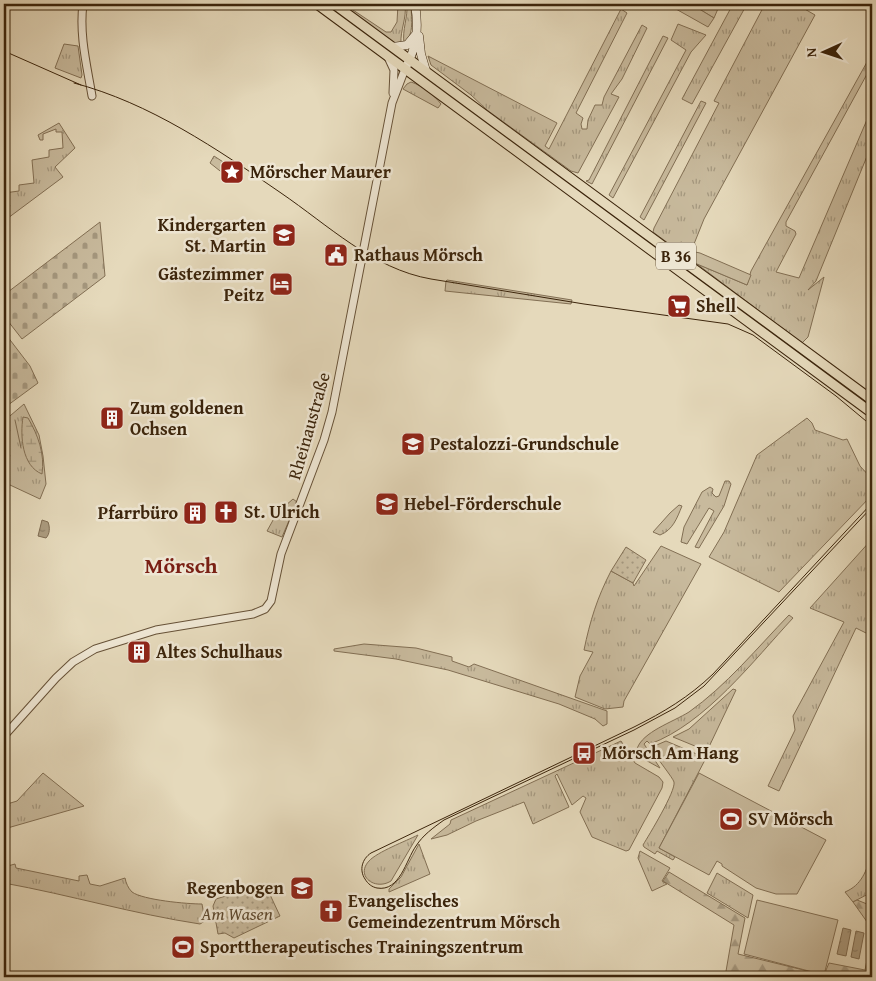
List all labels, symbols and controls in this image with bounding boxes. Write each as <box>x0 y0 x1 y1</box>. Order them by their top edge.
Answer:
north arrow <box>798 28 848 78</box>
text: N <box>801 47 821 58</box>
place label: Mörscher Maurer <box>250 158 392 185</box>
place icon: Mörscher Maurer <box>219 159 245 185</box>
place label: Kindergarten St. Martin <box>158 211 266 259</box>
school or university icon: Kindergarten St. Martin <box>271 222 297 248</box>
place label: Rathaus Mörsch <box>354 241 483 268</box>
public building icon: Rathaus Mörsch <box>323 242 349 268</box>
road number: B 36 <box>656 242 696 270</box>
place label: Gästezimmer Peitz <box>158 260 265 308</box>
hotel icon: Gästezimmer Peitz <box>268 271 294 297</box>
place label: Shell <box>696 292 737 319</box>
supermarket icon: Shell <box>666 293 692 319</box>
street label: Rheinaustraße <box>280 369 337 483</box>
place label: Zum goldenen Ochsen <box>130 394 244 442</box>
building icon: Zum goldenen Ochsen <box>99 405 125 431</box>
place label: Pestalozzi-Grundschule <box>430 430 619 457</box>
school or university icon: Pestalozzi-Grundschule <box>400 431 426 457</box>
place label: Hebel-Förderschule <box>404 490 562 517</box>
school or university icon: Hebel-Förderschule <box>374 491 400 517</box>
place label: St. Ulrich <box>244 498 320 525</box>
place label: Pfarrbüro <box>98 499 178 526</box>
church icon: St. Ulrich <box>213 499 239 525</box>
building icon: Pfarrbüro <box>182 500 208 526</box>
district label: Mörsch <box>144 549 218 581</box>
place label: Altes Schulhaus <box>156 638 283 665</box>
building icon: Altes Schulhaus <box>126 639 152 665</box>
place label: Mörsch Am Hang <box>602 739 739 766</box>
bus stop icon: Mörsch Am Hang <box>571 740 597 766</box>
place label: SV Mörsch <box>748 805 834 832</box>
sports icon: SV Mörsch <box>718 806 744 832</box>
place label: Regenbogen <box>187 874 284 901</box>
school or university icon: Regenbogen <box>289 875 315 901</box>
place label: Evangelisches Gemeindezentrum Mörsch <box>348 887 560 935</box>
church icon: Evangelisches Gemeindezentrum Mörsch <box>318 898 344 924</box>
park label: Am Wasen <box>200 900 273 927</box>
place label: Sporttherapeutisches Trainingszentrum <box>200 933 524 960</box>
sports icon: Sporttherapeutisches Trainingszentrum <box>170 934 196 960</box>

